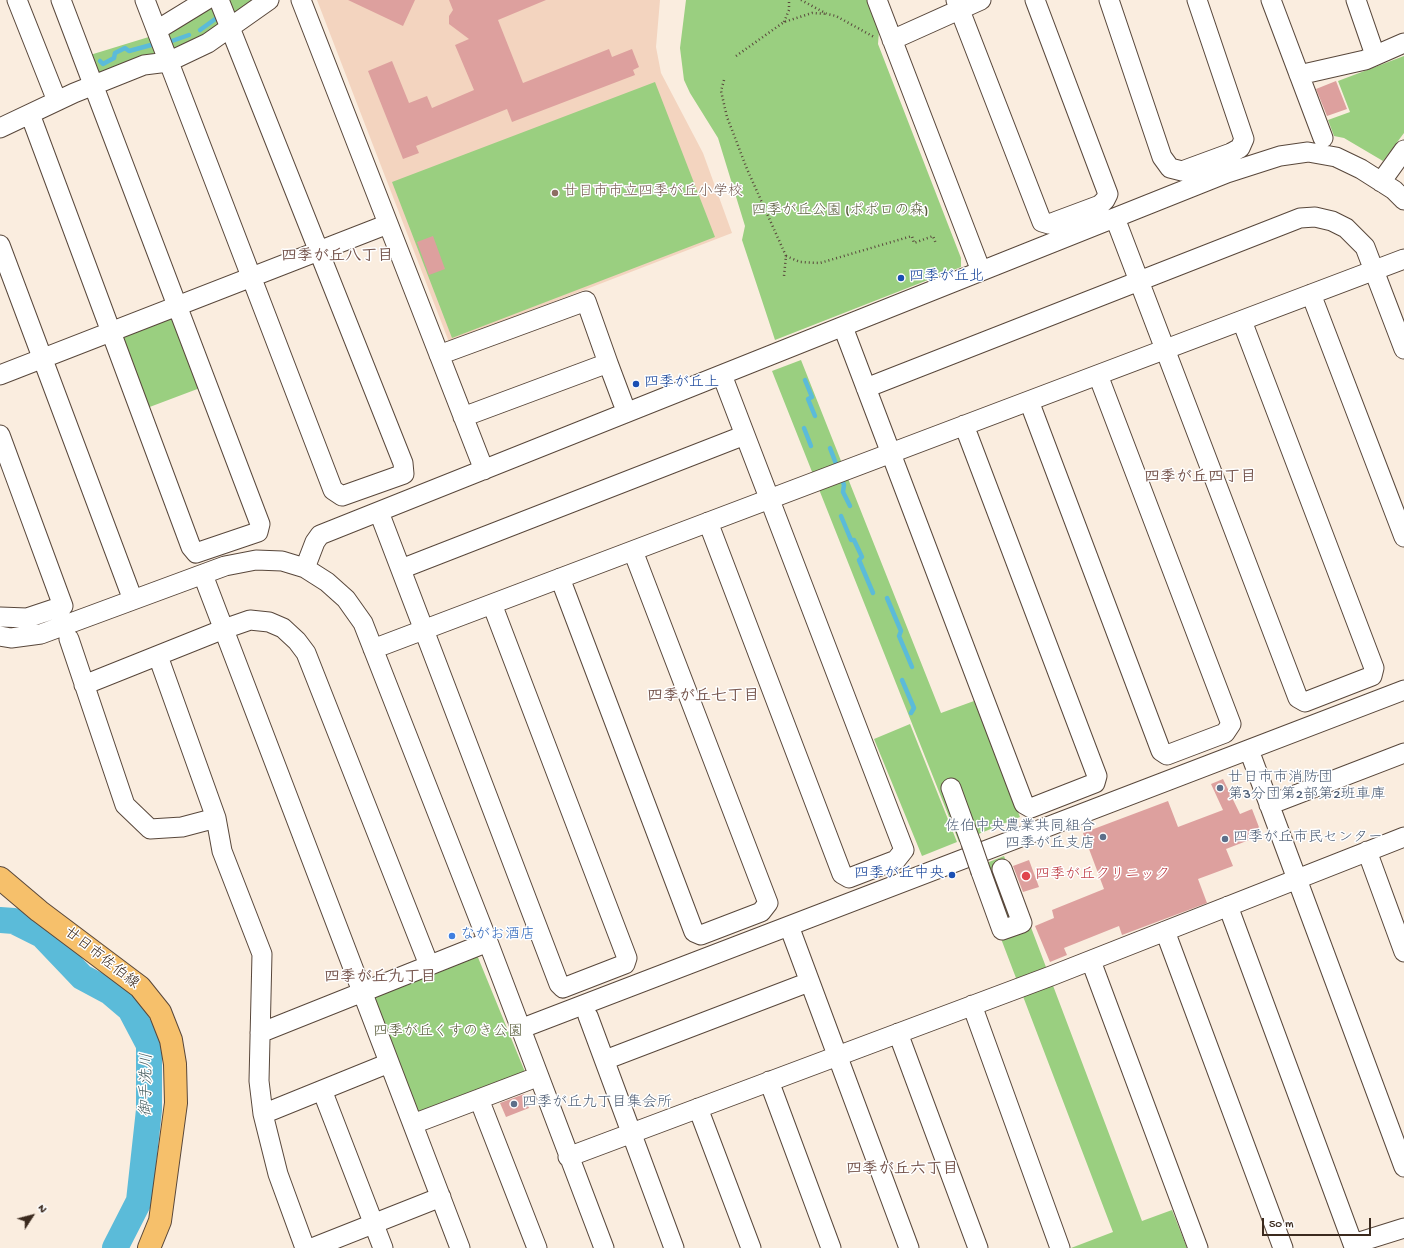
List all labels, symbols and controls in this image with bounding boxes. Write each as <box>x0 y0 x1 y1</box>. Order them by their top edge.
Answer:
place label: 廿日市市立四季が丘小学校 <box>563 184 743 202</box>
marker: 廿日市市立四季が丘小学校 <box>550 188 560 198</box>
park label: 四季が丘公園 (ポポロの森) <box>751 203 929 221</box>
district label: 四季が丘八丁目 <box>281 248 393 268</box>
place label: 四季が丘北 <box>909 269 984 287</box>
marker: 四季が丘北 <box>896 273 906 283</box>
place label: 四季が丘上 <box>644 375 719 393</box>
marker: 四季が丘上 <box>631 379 641 389</box>
district label: 四季が丘四丁目 <box>1144 469 1256 489</box>
district label: 四季が丘七丁目 <box>647 688 759 708</box>
place label: 廿日市市消防団 第3分団第2部第2班車庫 <box>1228 770 1385 805</box>
marker: 廿日市市消防団 第3分団第2部第2班車庫 <box>1215 783 1225 793</box>
place label: 佐伯中央農業共同組合 四季が丘支店 <box>945 819 1095 854</box>
place label: 四季が丘市民センター <box>1233 830 1383 848</box>
marker: 佐伯中央農業共同組合 四季が丘支店 <box>1098 832 1108 842</box>
marker: 四季が丘市民センター <box>1220 834 1230 844</box>
place label: 四季が丘中央 <box>854 866 944 884</box>
place label: 四季が丘クリニック <box>1035 867 1170 885</box>
marker: 四季が丘中央 <box>947 870 957 880</box>
marker: 四季が丘クリニック <box>1020 870 1032 882</box>
street label: 廿日市佐伯線 <box>60 924 142 994</box>
place label: ながお酒店 <box>460 927 535 945</box>
marker: ながお酒店 <box>447 931 457 941</box>
district label: 四季が丘九丁目 <box>324 969 436 989</box>
park label: 四季が丘くすのき公園 <box>373 1024 523 1042</box>
water label: 御手洗川 <box>138 1053 158 1117</box>
place label: 四季が丘九丁目集会所 <box>522 1095 672 1113</box>
marker: 四季が丘九丁目集会所 <box>509 1099 519 1109</box>
district label: 四季が丘六丁目 <box>846 1161 958 1181</box>
north arrow <box>12 1196 52 1236</box>
text: N <box>35 1203 49 1215</box>
scale bar <box>1264 1210 1373 1236</box>
text: 50 m <box>1269 1218 1294 1232</box>

